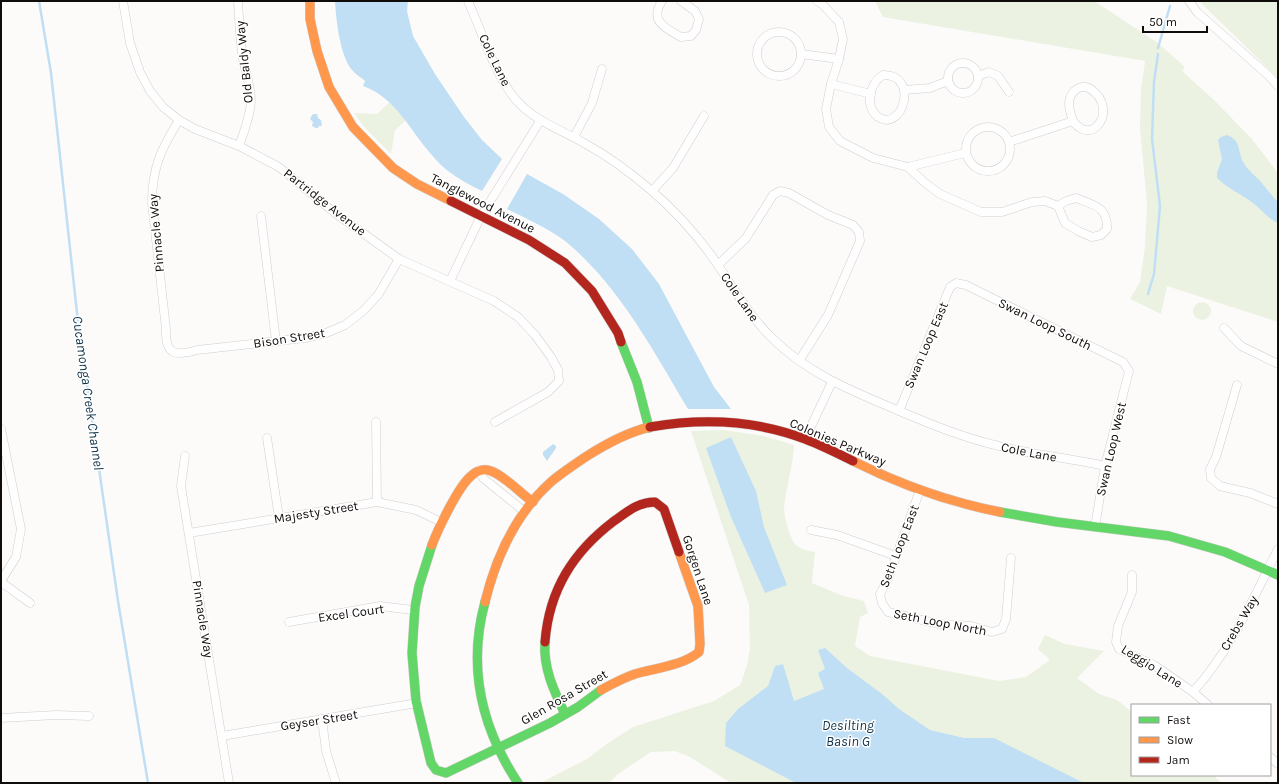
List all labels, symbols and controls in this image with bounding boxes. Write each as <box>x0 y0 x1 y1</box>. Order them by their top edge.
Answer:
scale bar <box>1143 8 1207 34</box>
text: 50 m <box>1149 15 1177 29</box>
street label: Old Baldy Way <box>232 20 256 104</box>
street label: Cole Lane <box>476 31 514 89</box>
street label: Partridge Avenue <box>281 165 369 239</box>
street label: Tanglewood Avenue <box>428 170 538 236</box>
street label: Pinnacle Way <box>145 193 167 273</box>
street label: Cole Lane <box>718 270 762 325</box>
street label: Swan Loop South <box>996 295 1094 353</box>
street label: Swan Loop East <box>901 299 951 391</box>
water label: Cucamonga Creek Channel <box>69 315 107 472</box>
street label: Bison Street <box>252 325 326 351</box>
street label: Swan Loop West <box>1093 400 1129 497</box>
street label: Colonies Parkway <box>788 415 888 469</box>
street label: Cole Lane <box>1000 439 1058 465</box>
street label: Majesty Street <box>273 498 359 526</box>
street label: Seth Loop East <box>876 502 922 590</box>
street label: Gorgen Lane <box>680 533 716 607</box>
street label: Pinnacle Way <box>189 579 217 659</box>
street label: Crebs Way <box>1217 593 1261 653</box>
street label: Excel Court <box>317 601 385 625</box>
street label: Seth Loop North <box>892 606 988 638</box>
street label: Leggio Lane <box>1119 641 1186 691</box>
street label: Glen Rosa Street <box>518 666 610 728</box>
legend <box>1131 704 1271 776</box>
street label: Geyser Street <box>279 706 359 734</box>
text: Fast <box>1167 713 1191 727</box>
water label: Desilting Basin G <box>822 717 875 750</box>
text: Slow <box>1167 733 1193 747</box>
text: Jam <box>1167 753 1190 767</box>

